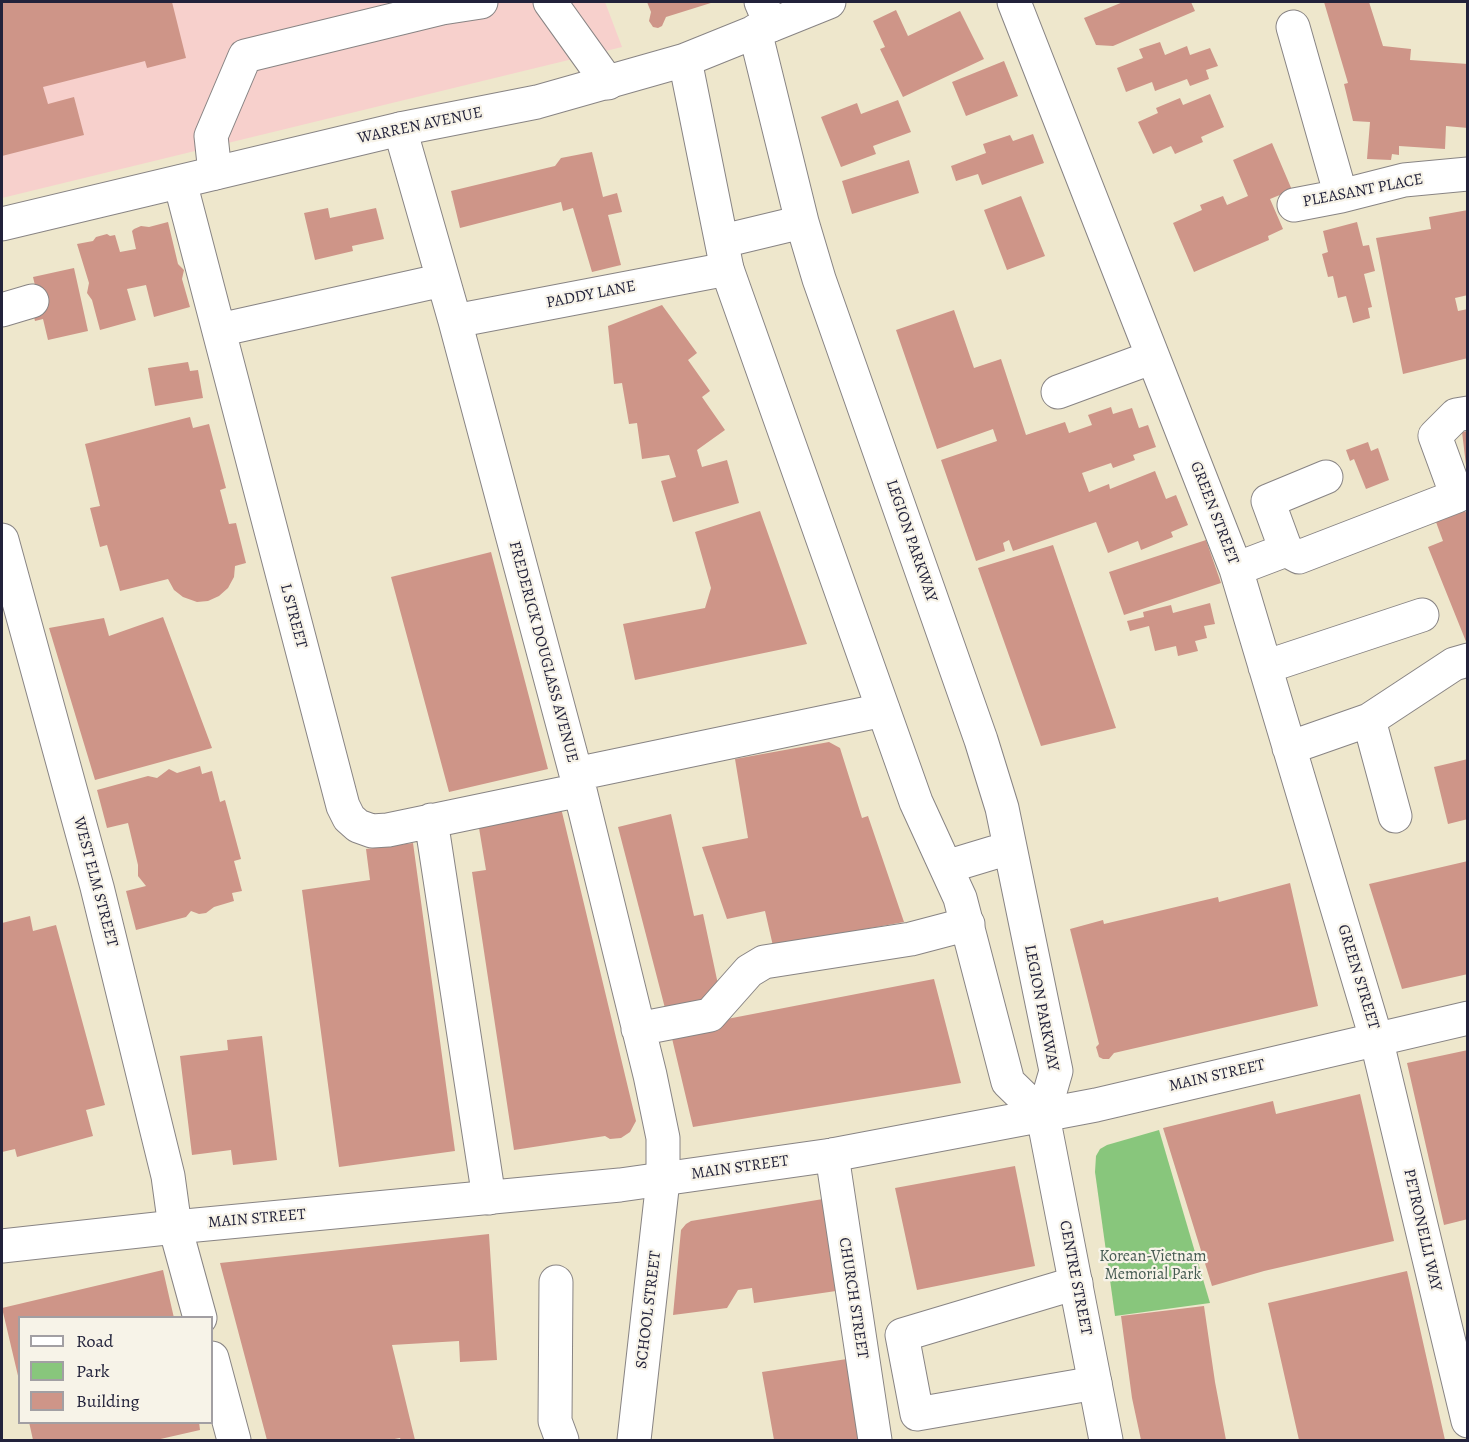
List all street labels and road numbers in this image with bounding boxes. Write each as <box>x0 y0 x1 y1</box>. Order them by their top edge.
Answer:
street label: WARREN AVENUE <box>356 103 484 149</box>
street label: PLEASANT PLACE <box>1301 170 1425 212</box>
street label: PADDY LANE <box>545 277 637 313</box>
street label: GREEN STREET <box>1186 459 1242 567</box>
street label: LEGION PARKWAY <box>881 477 941 605</box>
street label: FREDERICK DOUGLASS AVENUE <box>504 539 582 765</box>
street label: L STREET <box>275 582 311 650</box>
street label: WEST ELM STREET <box>68 815 122 949</box>
street label: GREEN STREET <box>1333 922 1383 1032</box>
street label: LEGION PARKWAY <box>1019 943 1063 1073</box>
street label: MAIN STREET <box>1167 1056 1267 1096</box>
street label: MAIN STREET <box>690 1152 790 1184</box>
street label: PETRONELLI WAY <box>1399 1167 1445 1293</box>
street label: MAIN STREET <box>207 1205 307 1233</box>
street label: CENTRE STREET <box>1054 1219 1096 1337</box>
street label: CHURCH STREET <box>834 1236 872 1360</box>
street label: SCHOOL STREET <box>632 1250 666 1370</box>

